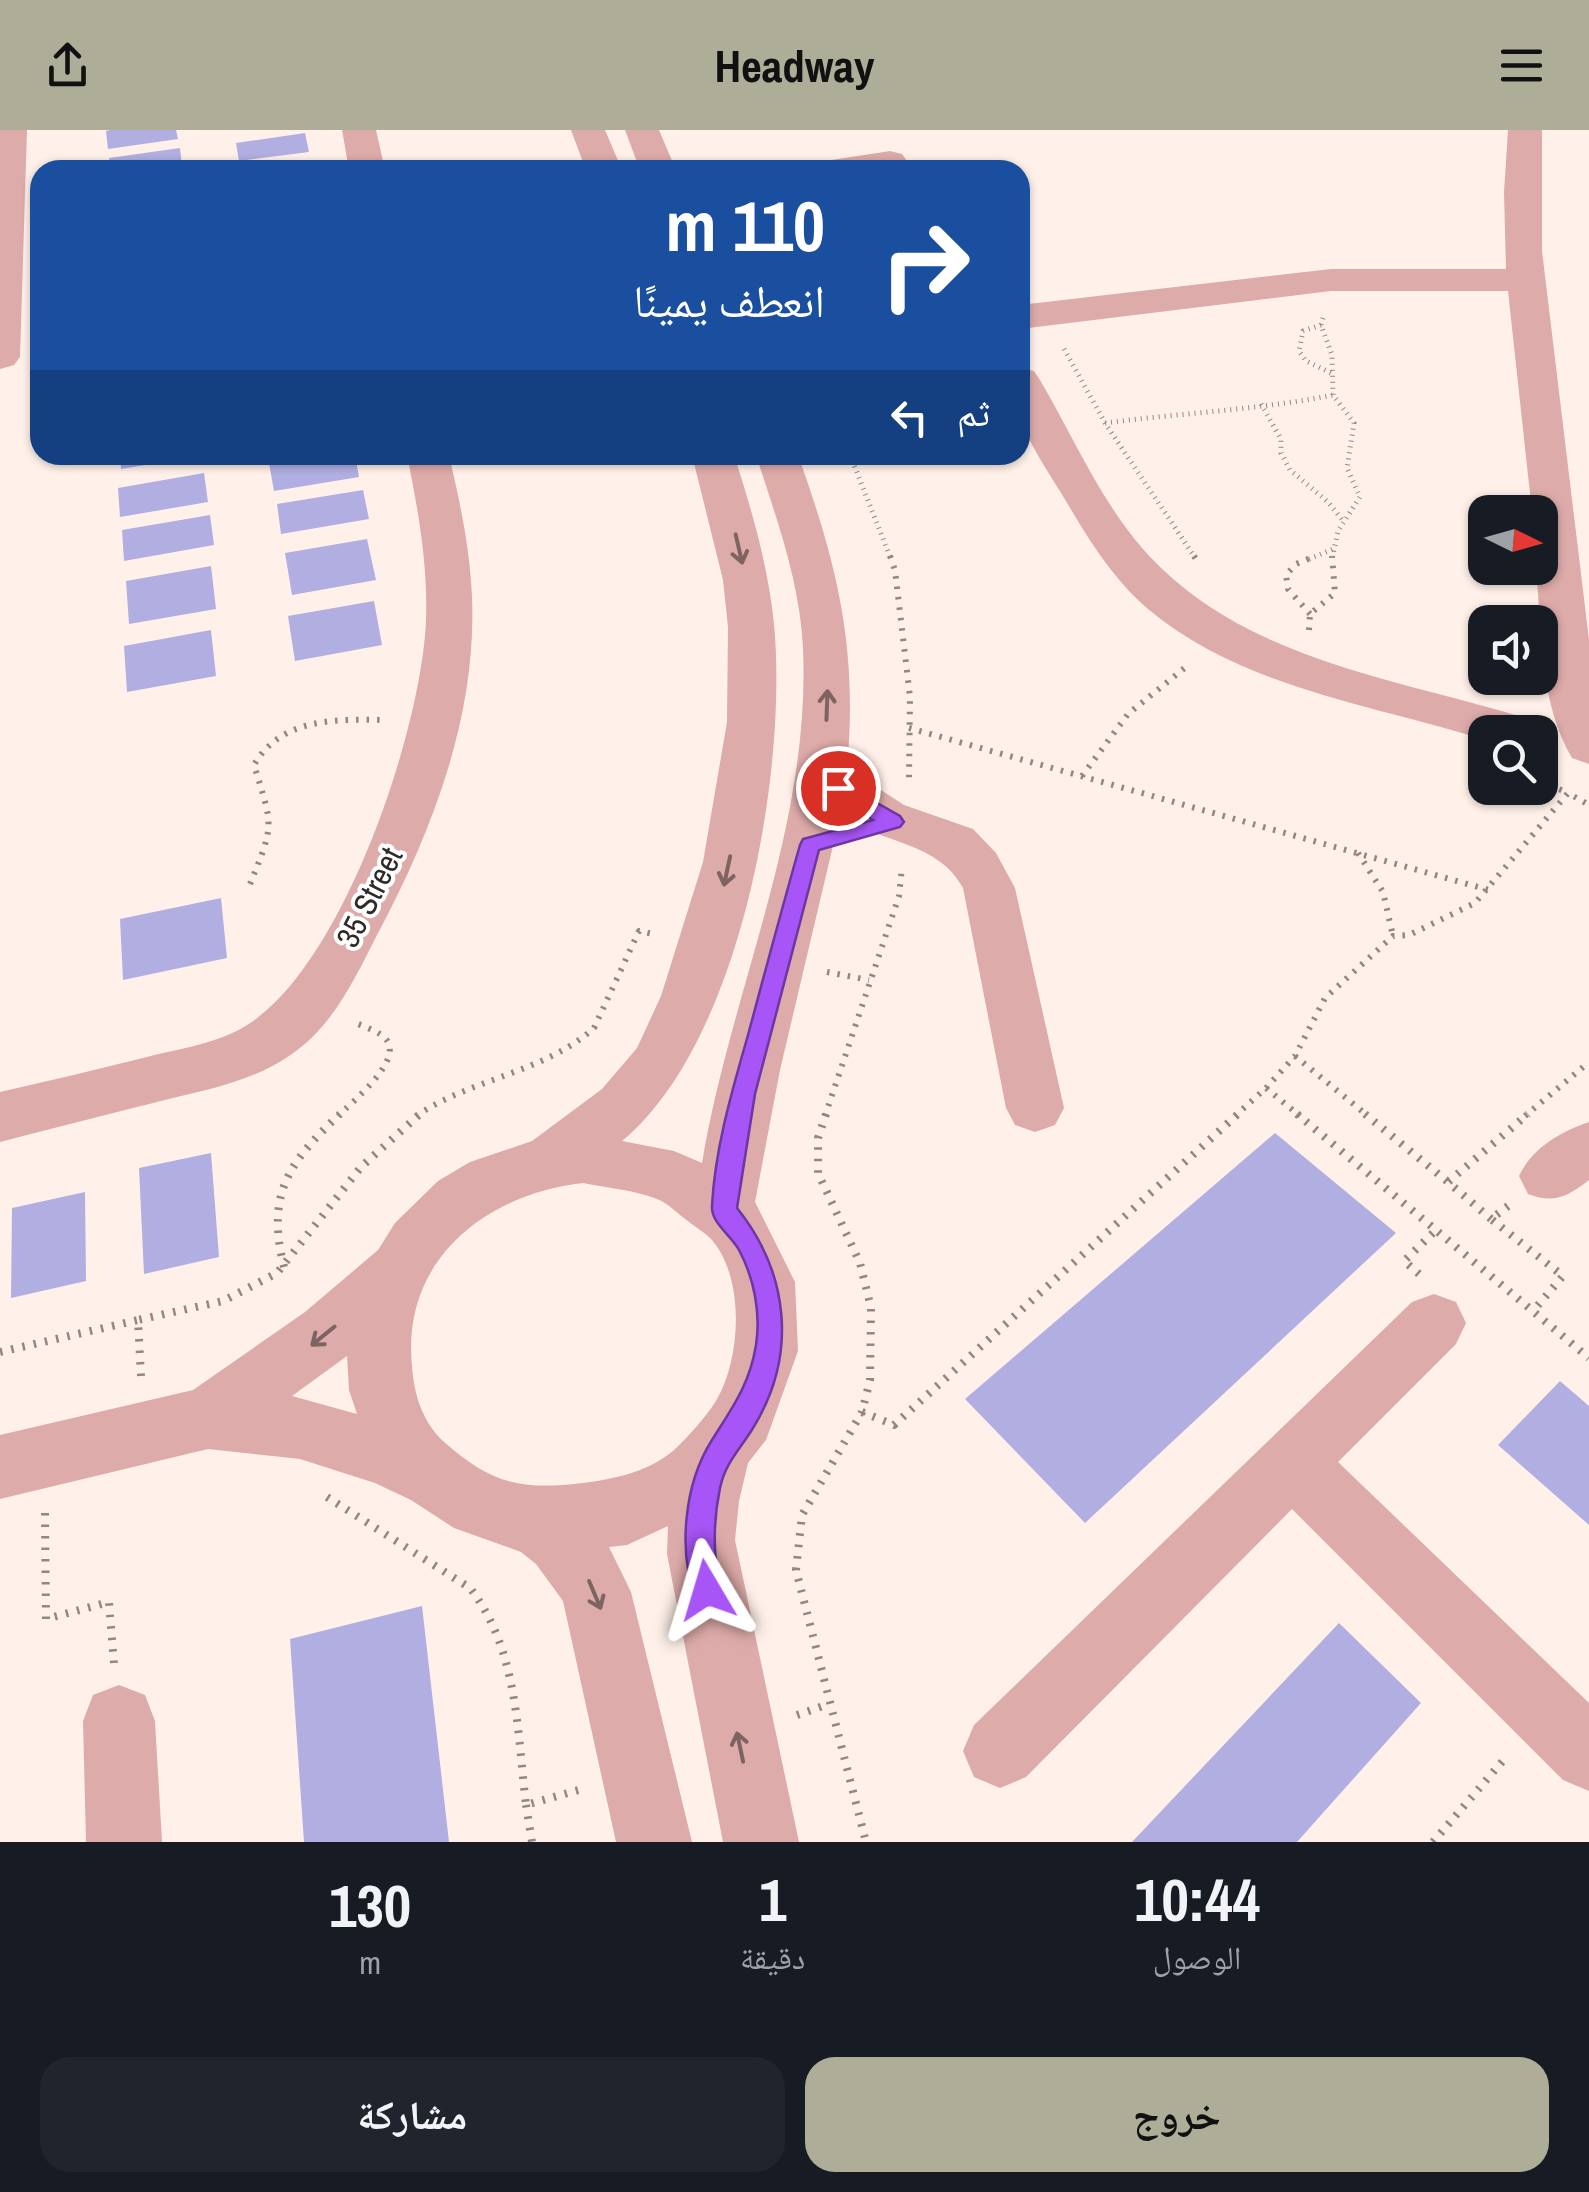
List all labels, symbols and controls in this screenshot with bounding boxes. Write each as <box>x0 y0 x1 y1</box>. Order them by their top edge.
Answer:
text: Headway <box>715 35 875 96</box>
icon: share <box>40 38 95 93</box>
icon: menu <box>1494 38 1549 93</box>
text: 110 m <box>665 179 825 273</box>
icon: right <box>860 200 990 330</box>
text: انعطف يمينًا <box>633 270 825 331</box>
text: ثم <box>957 387 990 438</box>
icon: left <box>882 390 937 445</box>
north arrow <box>1468 495 1558 585</box>
map controls <box>1468 495 1558 805</box>
one-way arrow <box>731 532 749 564</box>
button: sound <box>1468 605 1558 695</box>
one-way arrow <box>817 690 836 722</box>
button: search <box>1468 715 1558 805</box>
pin <box>796 746 881 831</box>
icon: arrive <box>811 761 866 816</box>
street label: 35 Street <box>326 840 412 954</box>
one-way arrow <box>717 854 736 886</box>
one-way arrow <box>310 1325 337 1346</box>
position arrow <box>655 1538 759 1642</box>
one-way arrow <box>588 1579 606 1610</box>
one-way arrow <box>730 1732 748 1764</box>
text: 1 <box>759 1859 786 1940</box>
text: 10:44 <box>1134 1859 1260 1940</box>
text: 130 <box>329 1865 411 1946</box>
text: دقيقة <box>740 1936 805 1979</box>
text: الوصول <box>1153 1936 1241 1979</box>
text: m <box>359 1941 381 1984</box>
button: مشاركة <box>40 2057 785 2172</box>
button: خروج <box>805 2057 1549 2172</box>

